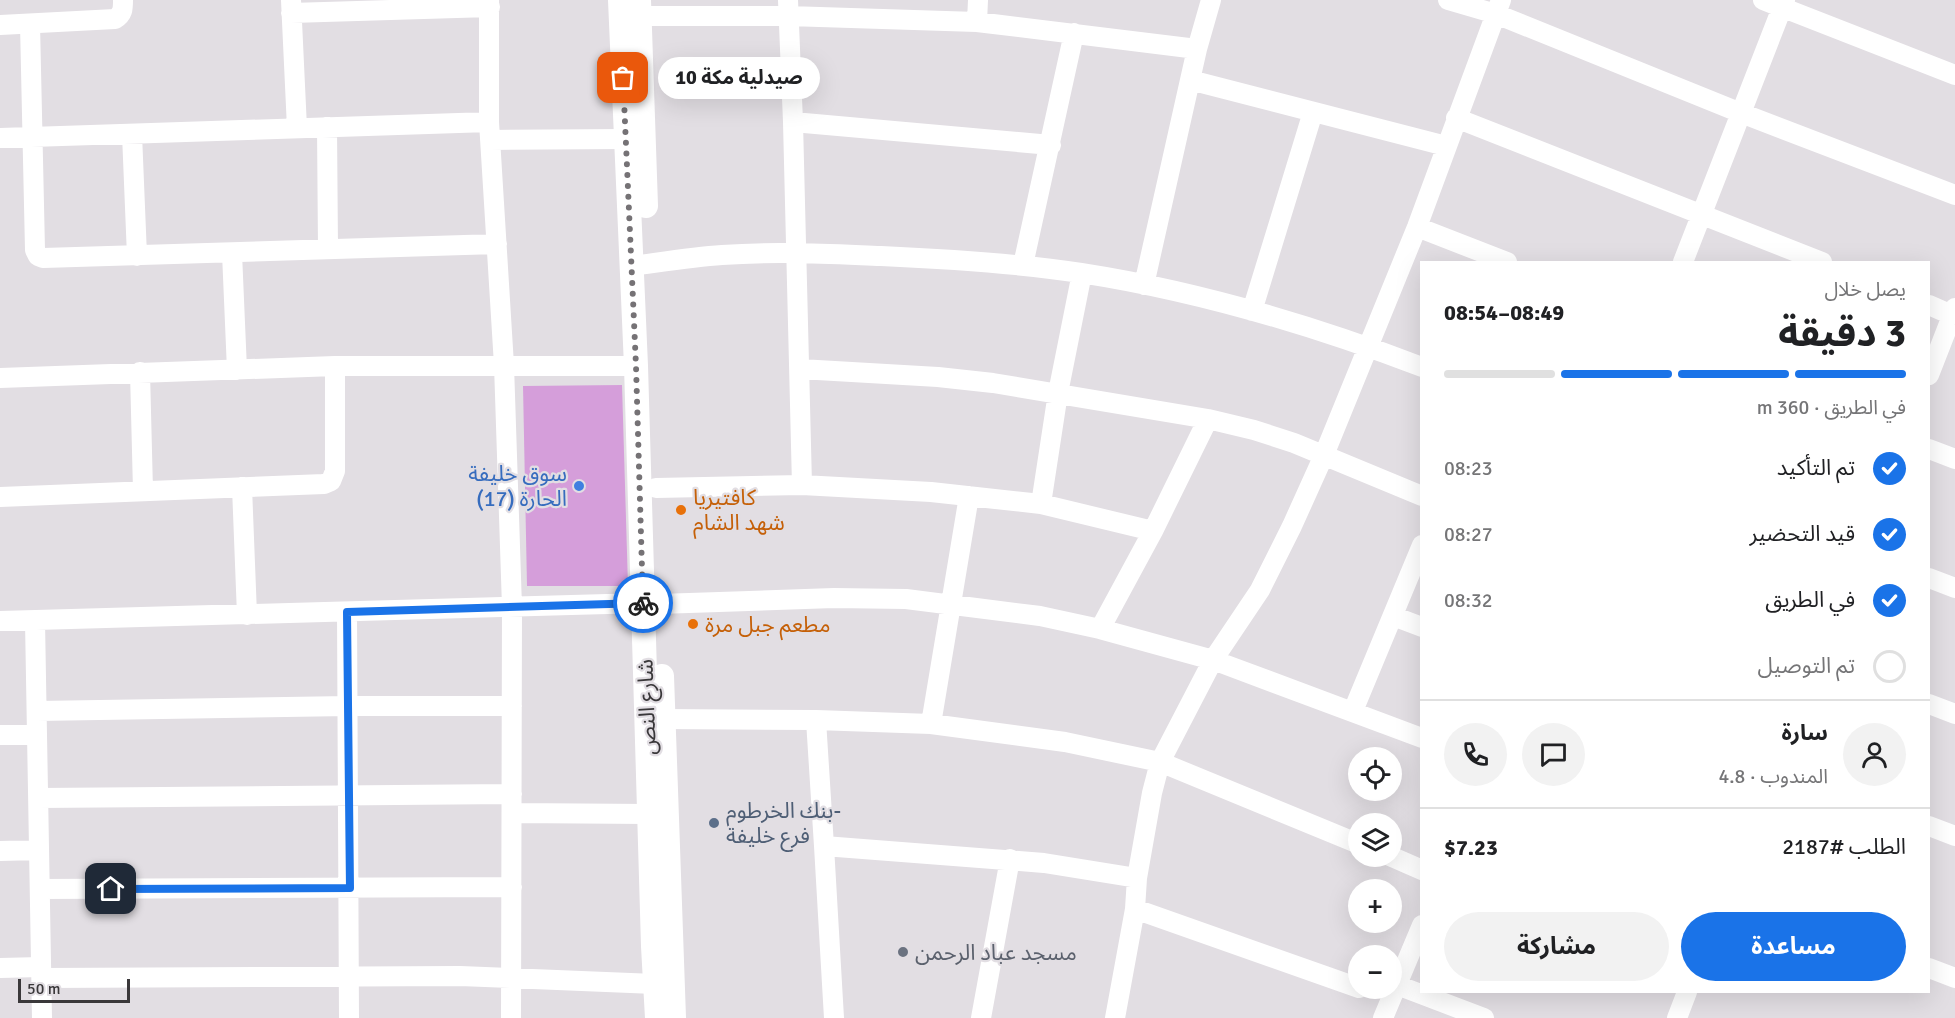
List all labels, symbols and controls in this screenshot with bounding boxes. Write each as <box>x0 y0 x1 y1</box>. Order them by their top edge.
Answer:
pin <box>597 52 648 103</box>
callout: صيدلية مكة 10 <box>659 57 821 99</box>
icon: bag <box>606 61 639 94</box>
text: صيدلية مكة 10 <box>675 65 803 90</box>
text: يصل خلال <box>1824 277 1906 302</box>
text: 08:49–08:54 <box>1444 299 1564 326</box>
text: 3 دقيقة <box>1778 309 1906 357</box>
text: في الطريق · 360 m <box>1757 395 1906 420</box>
icon: check <box>1873 452 1906 485</box>
text: تم التأكيد <box>1777 454 1855 481</box>
text: 08:23 <box>1444 456 1493 481</box>
place label: سوق خليفة الحارة (17) <box>468 460 567 512</box>
marker: سوق خليفة الحارة (17) <box>572 479 586 493</box>
place label: كافتيريا شهد الشام <box>693 484 785 539</box>
marker: كافتيريا شهد الشام <box>674 503 688 517</box>
icon: check <box>1873 518 1906 551</box>
text: قيد التحضير <box>1749 520 1855 547</box>
text: 08:27 <box>1444 522 1493 547</box>
courier <box>613 573 673 633</box>
icon: check <box>1873 584 1906 617</box>
text: في الطريق <box>1765 586 1855 613</box>
icon: bike <box>627 587 660 620</box>
text: 08:32 <box>1444 588 1493 613</box>
place label: مطعم جبل مرة <box>705 611 831 641</box>
marker: مطعم جبل مرة <box>686 617 700 631</box>
text: تم التوصيل <box>1758 652 1855 679</box>
street label: شارع النص <box>631 658 665 755</box>
text: سارة <box>1782 719 1828 746</box>
button: phone <box>1444 723 1507 786</box>
button: chat <box>1522 723 1585 786</box>
button: person <box>1843 723 1906 786</box>
map controls <box>1348 747 1402 999</box>
button: locate <box>1348 747 1402 801</box>
text: المندوب · 4.8 <box>1718 764 1828 789</box>
place label: بنك الخرطوم- فرع خليفة <box>726 797 841 852</box>
button: layers <box>1348 813 1402 867</box>
marker: بنك الخرطوم- فرع خليفة <box>707 816 721 830</box>
text: الطلب #2187 <box>1782 833 1906 860</box>
text: $7.23 <box>1444 834 1498 861</box>
pin <box>85 863 136 914</box>
icon: home <box>94 872 127 905</box>
button: + <box>1348 879 1402 933</box>
button: مشاركة <box>1444 912 1669 981</box>
button: مساعدة <box>1681 912 1906 981</box>
place label: مسجد عباد الرحمن <box>915 939 1077 966</box>
marker: مسجد عباد الرحمن <box>896 945 910 959</box>
button: − <box>1348 945 1402 999</box>
scale bar <box>18 976 130 1004</box>
text: 50 m <box>27 979 61 999</box>

